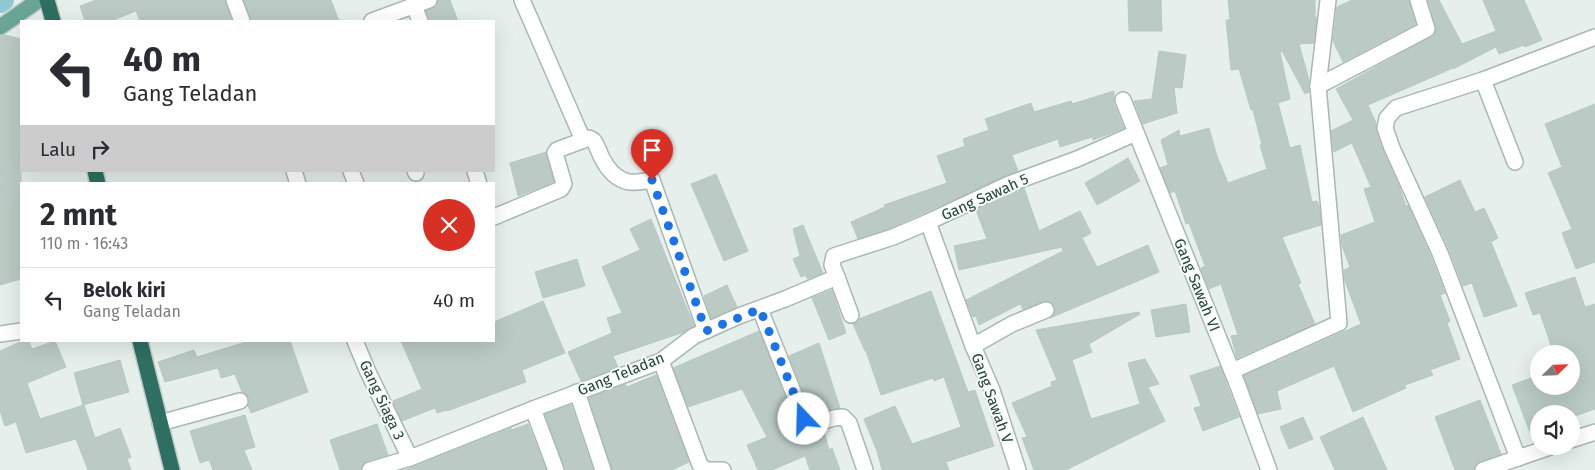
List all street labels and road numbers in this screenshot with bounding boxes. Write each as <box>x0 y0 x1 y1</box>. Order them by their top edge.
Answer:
street label: Gang Sawah 5 <box>939 170 1031 224</box>
street label: Gang Sawah VI <box>1170 236 1224 334</box>
street label: Gang Teladan <box>575 348 667 400</box>
street label: Gang Sawah V <box>967 351 1017 446</box>
street label: Gang Siaga 3 <box>356 357 408 443</box>

